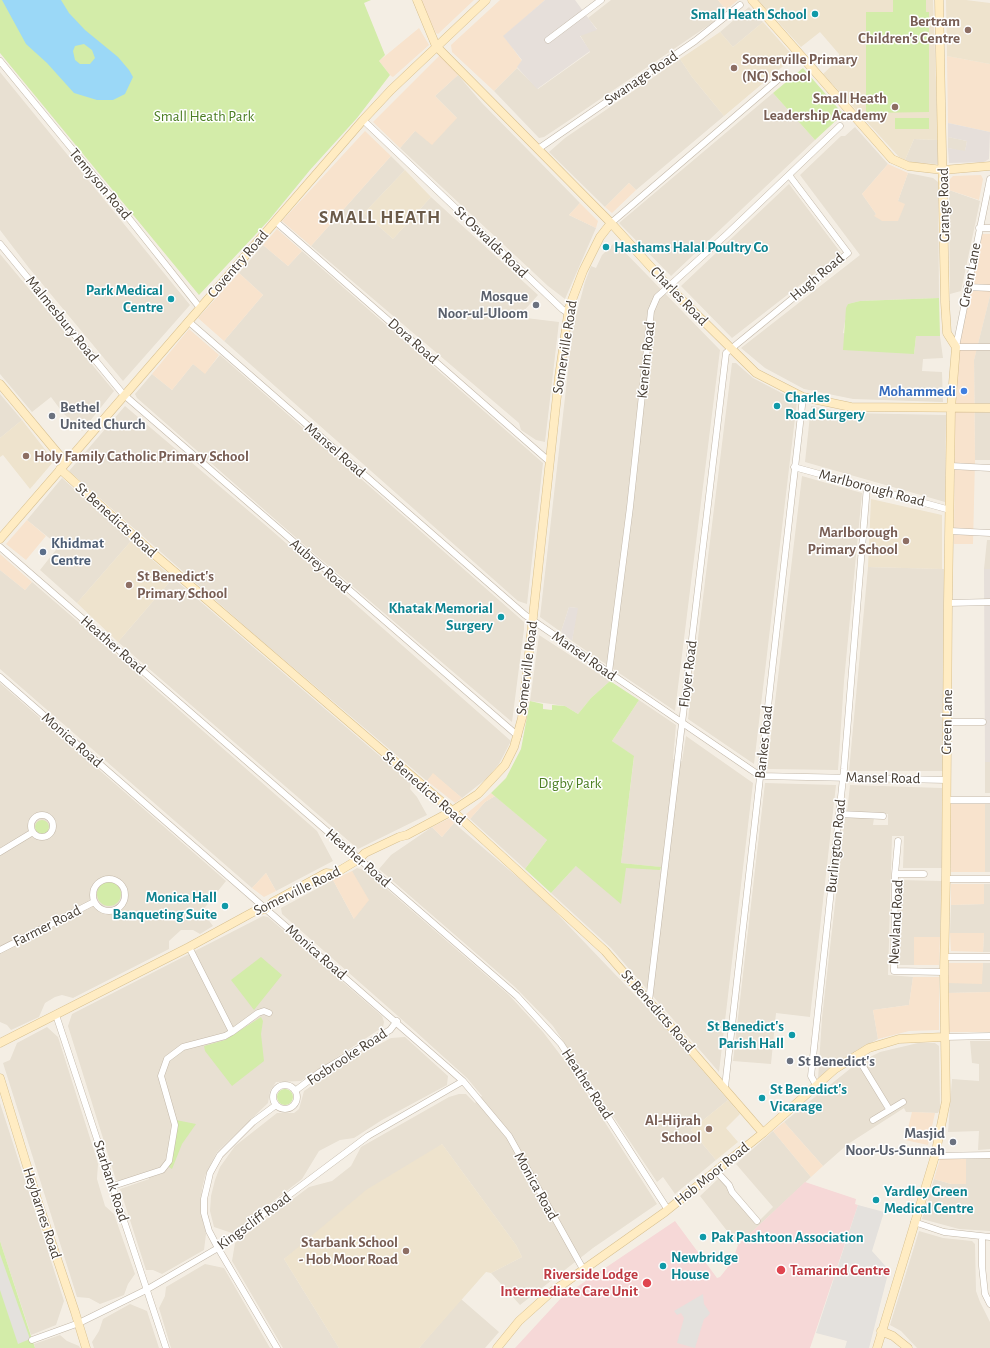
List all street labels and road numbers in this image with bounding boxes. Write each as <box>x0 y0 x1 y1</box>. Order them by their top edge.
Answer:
street label: Swanage Road <box>601 47 681 109</box>
street label: Tennyson Road <box>65 145 135 223</box>
street label: Grange Road <box>934 168 954 242</box>
street label: St Oswalds Road <box>450 202 532 282</box>
street label: Coventry Road <box>204 226 272 302</box>
street label: Green Lane <box>955 241 985 309</box>
street label: Hugh Road <box>786 249 848 305</box>
street label: Charles Road <box>646 263 712 329</box>
street label: Malmesbury Road <box>22 272 102 366</box>
street label: Somerville Road <box>549 299 581 395</box>
street label: Dora Road <box>384 314 442 368</box>
street label: Kenelm Road <box>633 321 659 399</box>
street label: Mansel Road <box>301 419 369 481</box>
street label: Marlborough Road <box>817 465 927 511</box>
street label: St Benedicts Road <box>71 479 161 561</box>
street label: Aubrey Road <box>286 535 354 597</box>
street label: Heather Road <box>77 612 149 678</box>
street label: Somerville Road <box>512 620 542 716</box>
street label: Mansel Road <box>548 627 620 685</box>
street label: Floyer Road <box>675 639 701 709</box>
street label: Green Lane <box>937 689 957 755</box>
street label: Bankes Road <box>751 704 777 780</box>
street label: Monica Road <box>38 709 106 771</box>
street label: St Benedicts Road <box>379 747 469 829</box>
street label: Mansel Road <box>846 768 920 788</box>
street label: Burlington Road <box>822 798 850 894</box>
street label: Heather Road <box>322 825 394 891</box>
street label: Somerville Road <box>251 862 343 920</box>
street label: Newland Road <box>885 879 907 965</box>
street label: Farmer Road <box>10 901 84 951</box>
street label: Monica Road <box>282 921 350 983</box>
street label: St Benedicts Road <box>617 966 699 1056</box>
street label: Fosbrooke Road <box>304 1024 390 1090</box>
street label: Heather Road <box>558 1045 616 1123</box>
street label: Starbank Road <box>89 1138 133 1224</box>
street label: Hob Moor Road <box>671 1138 753 1210</box>
street label: Monica Road <box>510 1149 562 1223</box>
street label: Heybarnes Road <box>19 1165 65 1261</box>
street label: Kingscliff Road <box>214 1188 294 1254</box>

